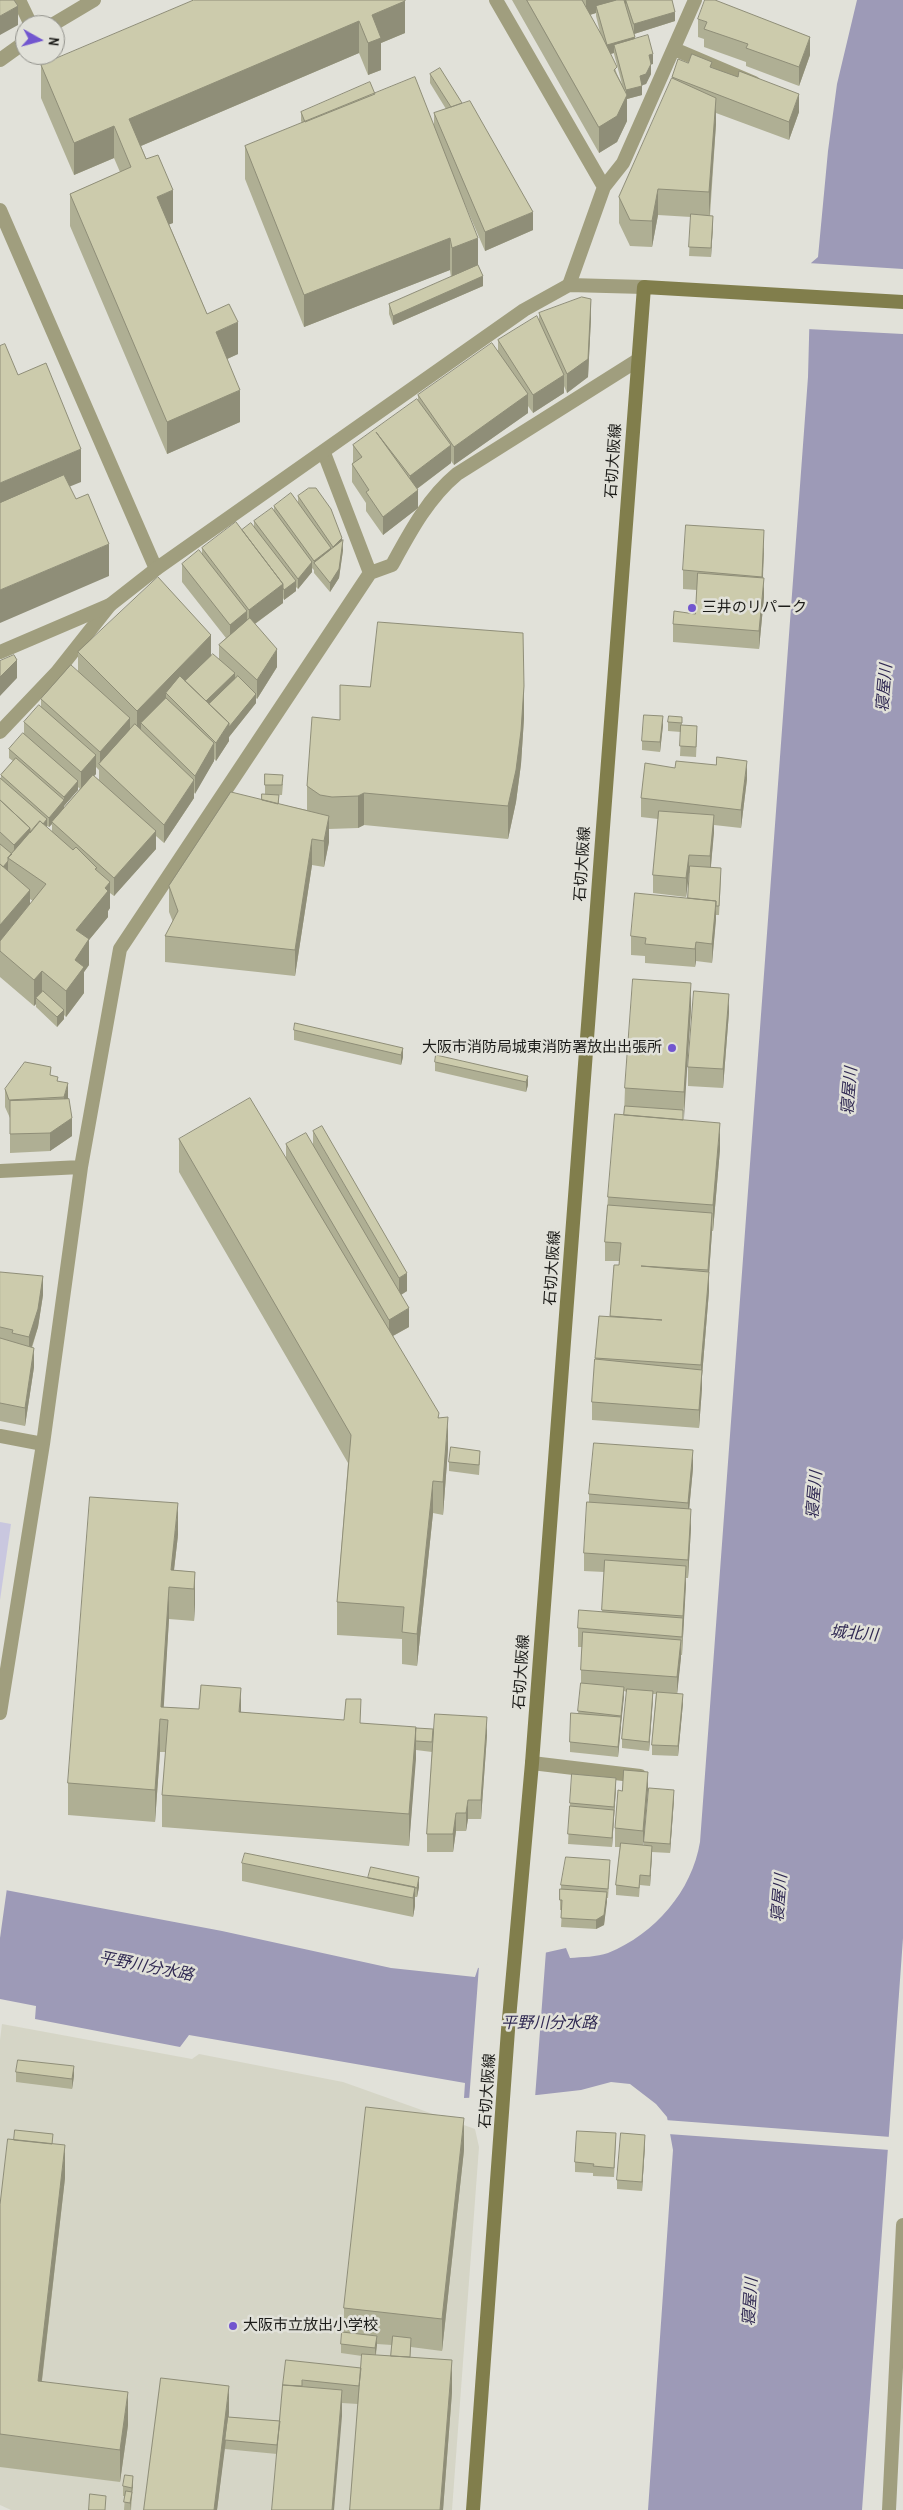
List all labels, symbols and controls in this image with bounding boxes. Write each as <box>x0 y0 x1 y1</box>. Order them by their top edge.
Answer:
north arrow <box>15 15 65 65</box>
text: N <box>44 36 63 47</box>
street label: 石切大阪線 <box>602 423 626 499</box>
place label: 三井のリパーク <box>702 599 807 617</box>
marker: 三井のリパーク <box>686 602 698 614</box>
water label: 寝屋川 <box>873 663 897 713</box>
street label: 石切大阪線 <box>571 826 595 902</box>
place label: 大阪市消防局城東消防署放出出張所 <box>422 1039 662 1057</box>
marker: 大阪市消防局城東消防署放出出張所 <box>666 1042 678 1054</box>
water label: 寝屋川 <box>838 1066 862 1116</box>
street label: 石切大阪線 <box>541 1230 565 1306</box>
water label: 寝屋川 <box>803 1470 827 1520</box>
water label: 城北川 <box>829 1622 879 1646</box>
street label: 石切大阪線 <box>510 1634 534 1710</box>
water label: 寝屋川 <box>768 1873 792 1923</box>
water label: 平野川分水路 <box>97 1948 195 1986</box>
water label: 平野川分水路 <box>501 2014 597 2034</box>
street label: 石切大阪線 <box>476 2053 500 2129</box>
water label: 寝屋川 <box>740 2277 762 2327</box>
place label: 大阪市立放出小学校 <box>243 2317 378 2335</box>
marker: 大阪市立放出小学校 <box>227 2320 239 2332</box>

